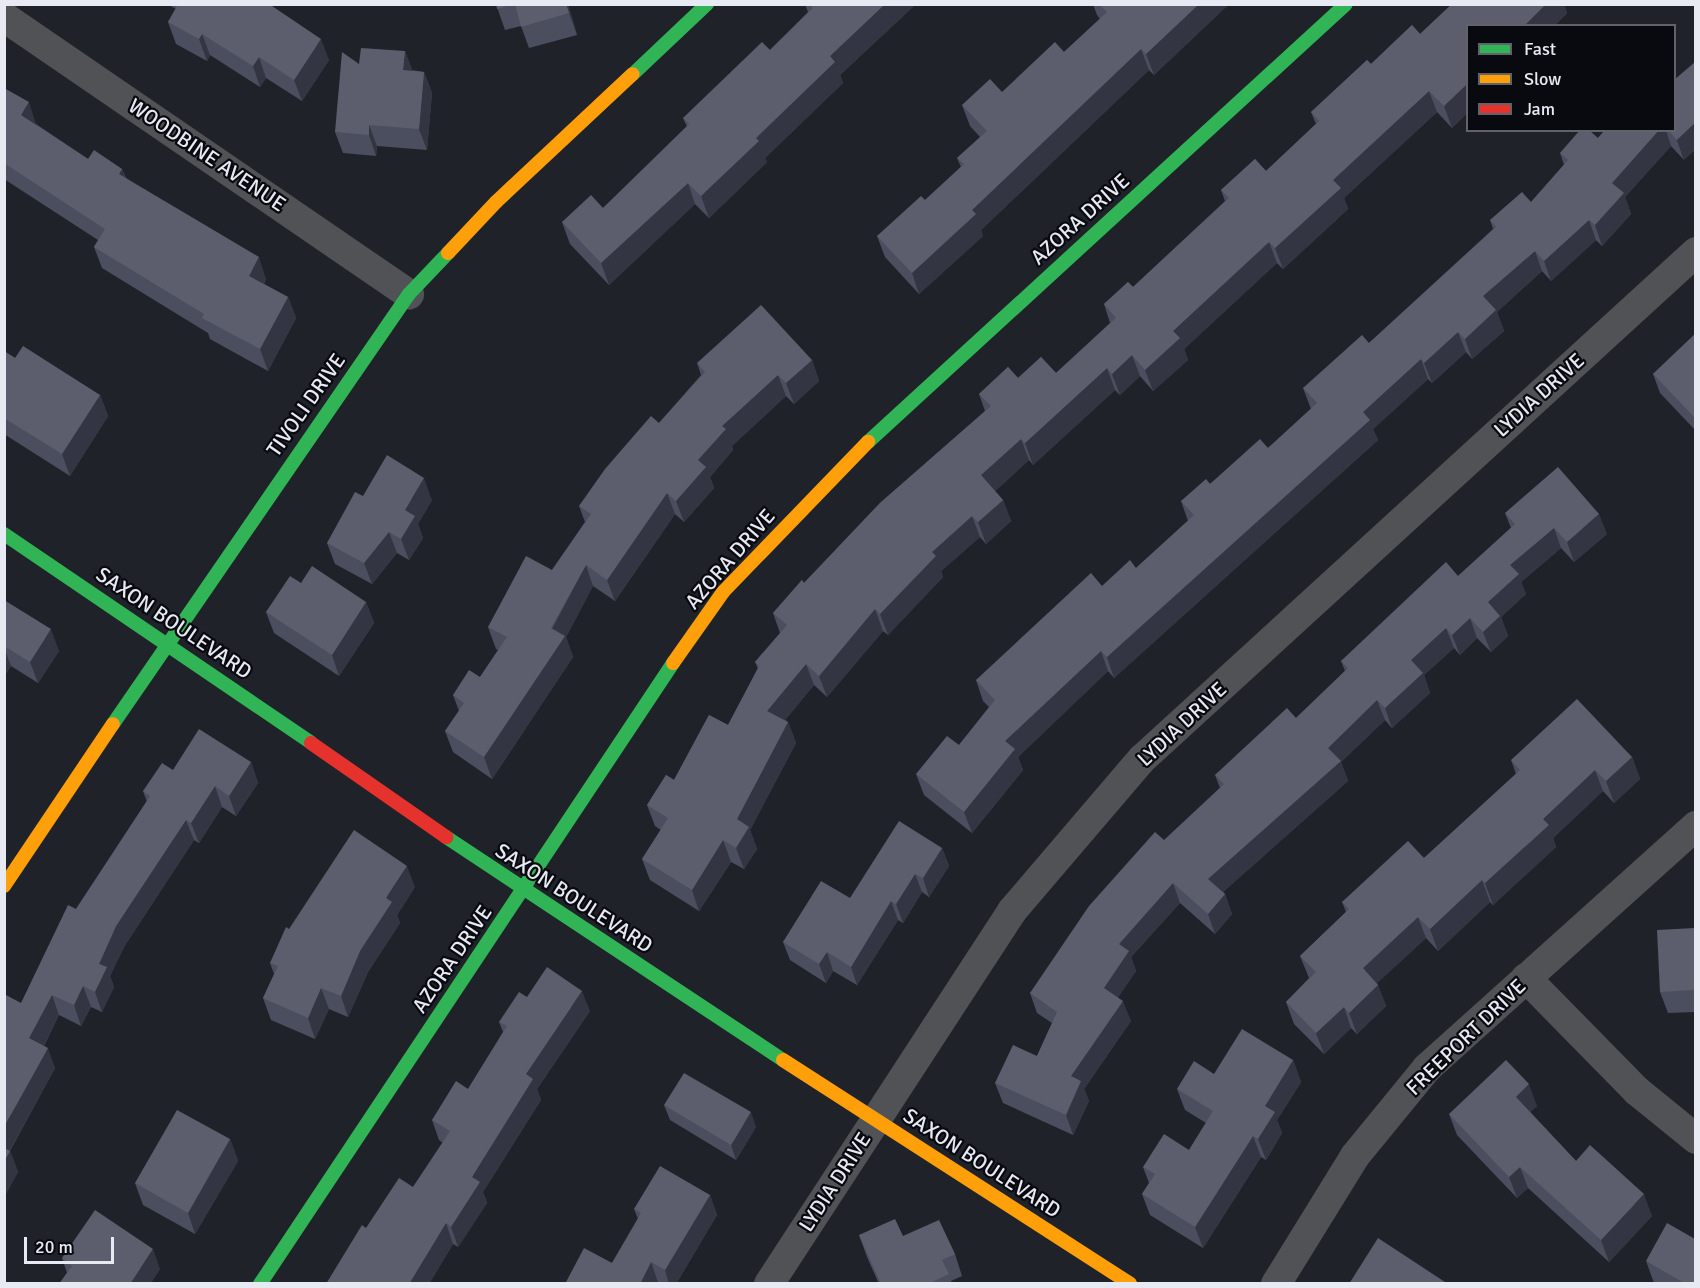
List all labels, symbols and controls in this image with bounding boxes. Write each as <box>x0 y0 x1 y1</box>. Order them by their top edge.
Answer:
legend <box>1466 24 1676 132</box>
text: Fast <box>1524 38 1556 60</box>
text: Slow <box>1524 68 1561 90</box>
street label: WOODBINE AVENUE <box>123 93 291 217</box>
text: Jam <box>1524 98 1555 120</box>
street label: AZORA DRIVE <box>1025 168 1135 270</box>
street label: LYDIA DRIVE <box>1489 348 1589 442</box>
street label: TIVOLI DRIVE <box>261 349 351 461</box>
street label: AZORA DRIVE <box>680 504 780 614</box>
street label: SAXON BOULEVARD <box>91 562 257 684</box>
street label: LYDIA DRIVE <box>1132 676 1232 772</box>
street label: SAXON BOULEVARD <box>491 838 657 958</box>
street label: AZORA DRIVE <box>407 900 497 1018</box>
street label: FREEPORT DRIVE <box>1401 974 1531 1100</box>
street label: SAXON BOULEVARD <box>899 1103 1065 1223</box>
street label: LYDIA DRIVE <box>794 1128 876 1236</box>
scale bar <box>27 1225 117 1263</box>
text: 20 m <box>35 1236 73 1258</box>

